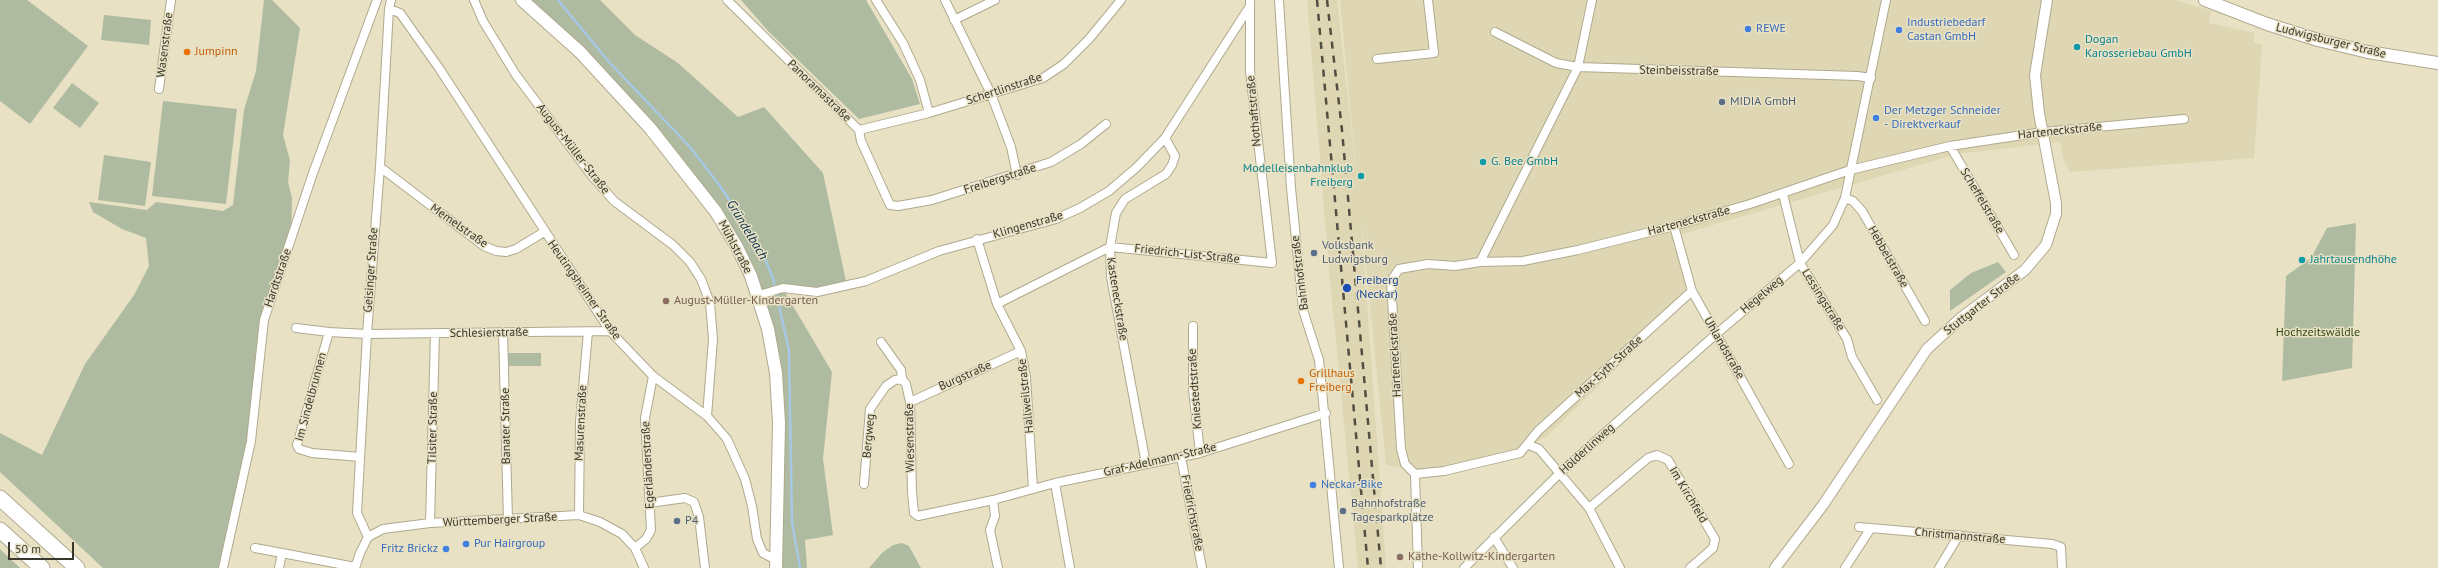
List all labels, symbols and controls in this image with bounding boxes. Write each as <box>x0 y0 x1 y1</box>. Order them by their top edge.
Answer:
street label: Wasenstraße <box>154 12 176 78</box>
place label: Industriebedarf Castan GmbH <box>1907 16 1985 44</box>
street label: Ludwigsburger Straße <box>2274 20 2388 62</box>
place label: REWE <box>1756 22 1786 36</box>
marker: REWE <box>1743 24 1753 34</box>
marker: Industriebedarf Castan GmbH <box>1894 25 1904 35</box>
place label: Dogan Karosseriebau GmbH <box>2085 33 2192 61</box>
marker: Dogan Karosseriebau GmbH <box>2072 42 2082 52</box>
place label: Jumpinn <box>195 45 238 59</box>
marker: Jumpinn <box>182 47 192 57</box>
street label: Panoramastraße <box>784 57 854 125</box>
street label: Steinbeisstraße <box>1639 63 1719 79</box>
street label: Schertlinstraße <box>964 70 1044 108</box>
street label: Nothaftstraße <box>1244 75 1264 147</box>
place label: MIDIA GmbH <box>1730 95 1796 109</box>
marker: MIDIA GmbH <box>1717 97 1727 107</box>
street label: August-Müller-Straße <box>533 101 613 197</box>
place label: Der Metzger Schneider - Direktverkauf <box>1884 104 2001 132</box>
marker: Der Metzger Schneider - Direktverkauf <box>1871 113 1881 123</box>
street label: Harteneckstraße <box>2017 119 2103 143</box>
place label: G. Bee GmbH <box>1491 155 1558 169</box>
marker: G. Bee GmbH <box>1478 157 1488 167</box>
street label: Freibergstraße <box>962 161 1038 197</box>
place label: Modelleisenbahnklub Freiberg <box>1243 162 1353 190</box>
street label: Scheffelstraße <box>1957 166 2007 236</box>
marker: Modelleisenbahnklub Freiberg <box>1356 171 1366 181</box>
water label: Gründelbach <box>723 197 771 263</box>
street label: Memelstraße <box>427 201 491 251</box>
street label: Harteneckstraße <box>1646 203 1732 239</box>
street label: Klingenstraße <box>991 208 1065 242</box>
street label: Mühlstraße <box>715 218 755 276</box>
street label: Hebbelstraße <box>1864 223 1912 291</box>
street label: Geisinger Straße <box>361 227 381 313</box>
street label: Bahnhofstraße <box>1288 235 1312 311</box>
street label: Heutingsheimer Straße <box>544 237 624 343</box>
place label: Volksbank Ludwigsburg <box>1322 239 1388 267</box>
street label: Friedrich-List-Straße <box>1134 241 1240 267</box>
street label: Hardtstraße <box>261 247 295 309</box>
marker: Volksbank Ludwigsburg <box>1309 248 1319 258</box>
place label: Jahrtausendhöhe <box>2310 253 2397 267</box>
marker: Jahrtausendhöhe <box>2297 255 2307 265</box>
street label: Kasteneckstraße <box>1103 256 1131 342</box>
street label: Lessingstraße <box>1798 266 1848 334</box>
street label: Stuttgarter Straße <box>1941 270 2023 338</box>
street label: Hegelweg <box>1738 273 1786 317</box>
place label: Freiberg (Neckar) <box>1356 274 1399 302</box>
marker: Freiberg (Neckar) <box>1341 282 1353 294</box>
place label: August-Müller-Kindergarten <box>674 294 818 308</box>
marker: August-Müller-Kindergarten <box>661 296 671 306</box>
street label: Harteneckstraße <box>1386 312 1404 398</box>
street label: Uhlandstraße <box>1700 314 1748 382</box>
street label: Schlesierstraße <box>450 325 528 341</box>
park label: Hochzeitswäldle <box>2276 326 2360 340</box>
street label: Max-Eyth-Straße <box>1572 333 1646 401</box>
street label: Kniestedtstraße <box>1185 348 1205 430</box>
street label: Im Sindelbrunnen <box>292 351 330 443</box>
street label: Burgstraße <box>936 358 994 394</box>
street label: Hallweilstraße <box>1015 358 1037 434</box>
place label: Grillhaus Freiberg <box>1309 367 1355 395</box>
marker: Grillhaus Freiberg <box>1296 376 1306 386</box>
street label: Masurenstraße <box>572 385 590 461</box>
street label: Banater Straße <box>498 388 514 464</box>
street label: Tilsiter Straße <box>425 392 441 464</box>
street label: Wiesenstraße <box>902 403 918 473</box>
street label: Bergweg <box>860 413 878 459</box>
street label: Egerländerstraße <box>639 421 657 509</box>
street label: Hölderlinweg <box>1557 421 1617 477</box>
street label: Graf-Adelmann-Straße <box>1102 440 1218 480</box>
street label: Im Kirchfeld <box>1666 464 1710 526</box>
street label: Friedrichstraße <box>1178 474 1206 552</box>
place label: Neckar-Bike <box>1321 478 1382 492</box>
marker: Neckar-Bike <box>1308 480 1318 490</box>
place label: Bahnhofstraße Tagesparkplätze <box>1351 497 1433 525</box>
marker: Bahnhofstraße Tagesparkplätze <box>1338 506 1348 516</box>
street label: Württemberger Straße <box>442 510 558 530</box>
place label: P4 <box>685 514 698 528</box>
marker: P4 <box>672 516 682 526</box>
street label: Christmannstraße <box>1914 525 2006 547</box>
scale bar <box>10 534 76 560</box>
place label: Pur Hairgroup <box>474 537 545 551</box>
marker: Pur Hairgroup <box>461 539 471 549</box>
text: 50 m <box>15 541 41 556</box>
place label: Fritz Brickz <box>381 542 438 556</box>
marker: Fritz Brickz <box>441 544 451 554</box>
place label: Käthe-Kollwitz-Kindergarten <box>1408 550 1555 564</box>
marker: Käthe-Kollwitz-Kindergarten <box>1395 552 1405 562</box>

